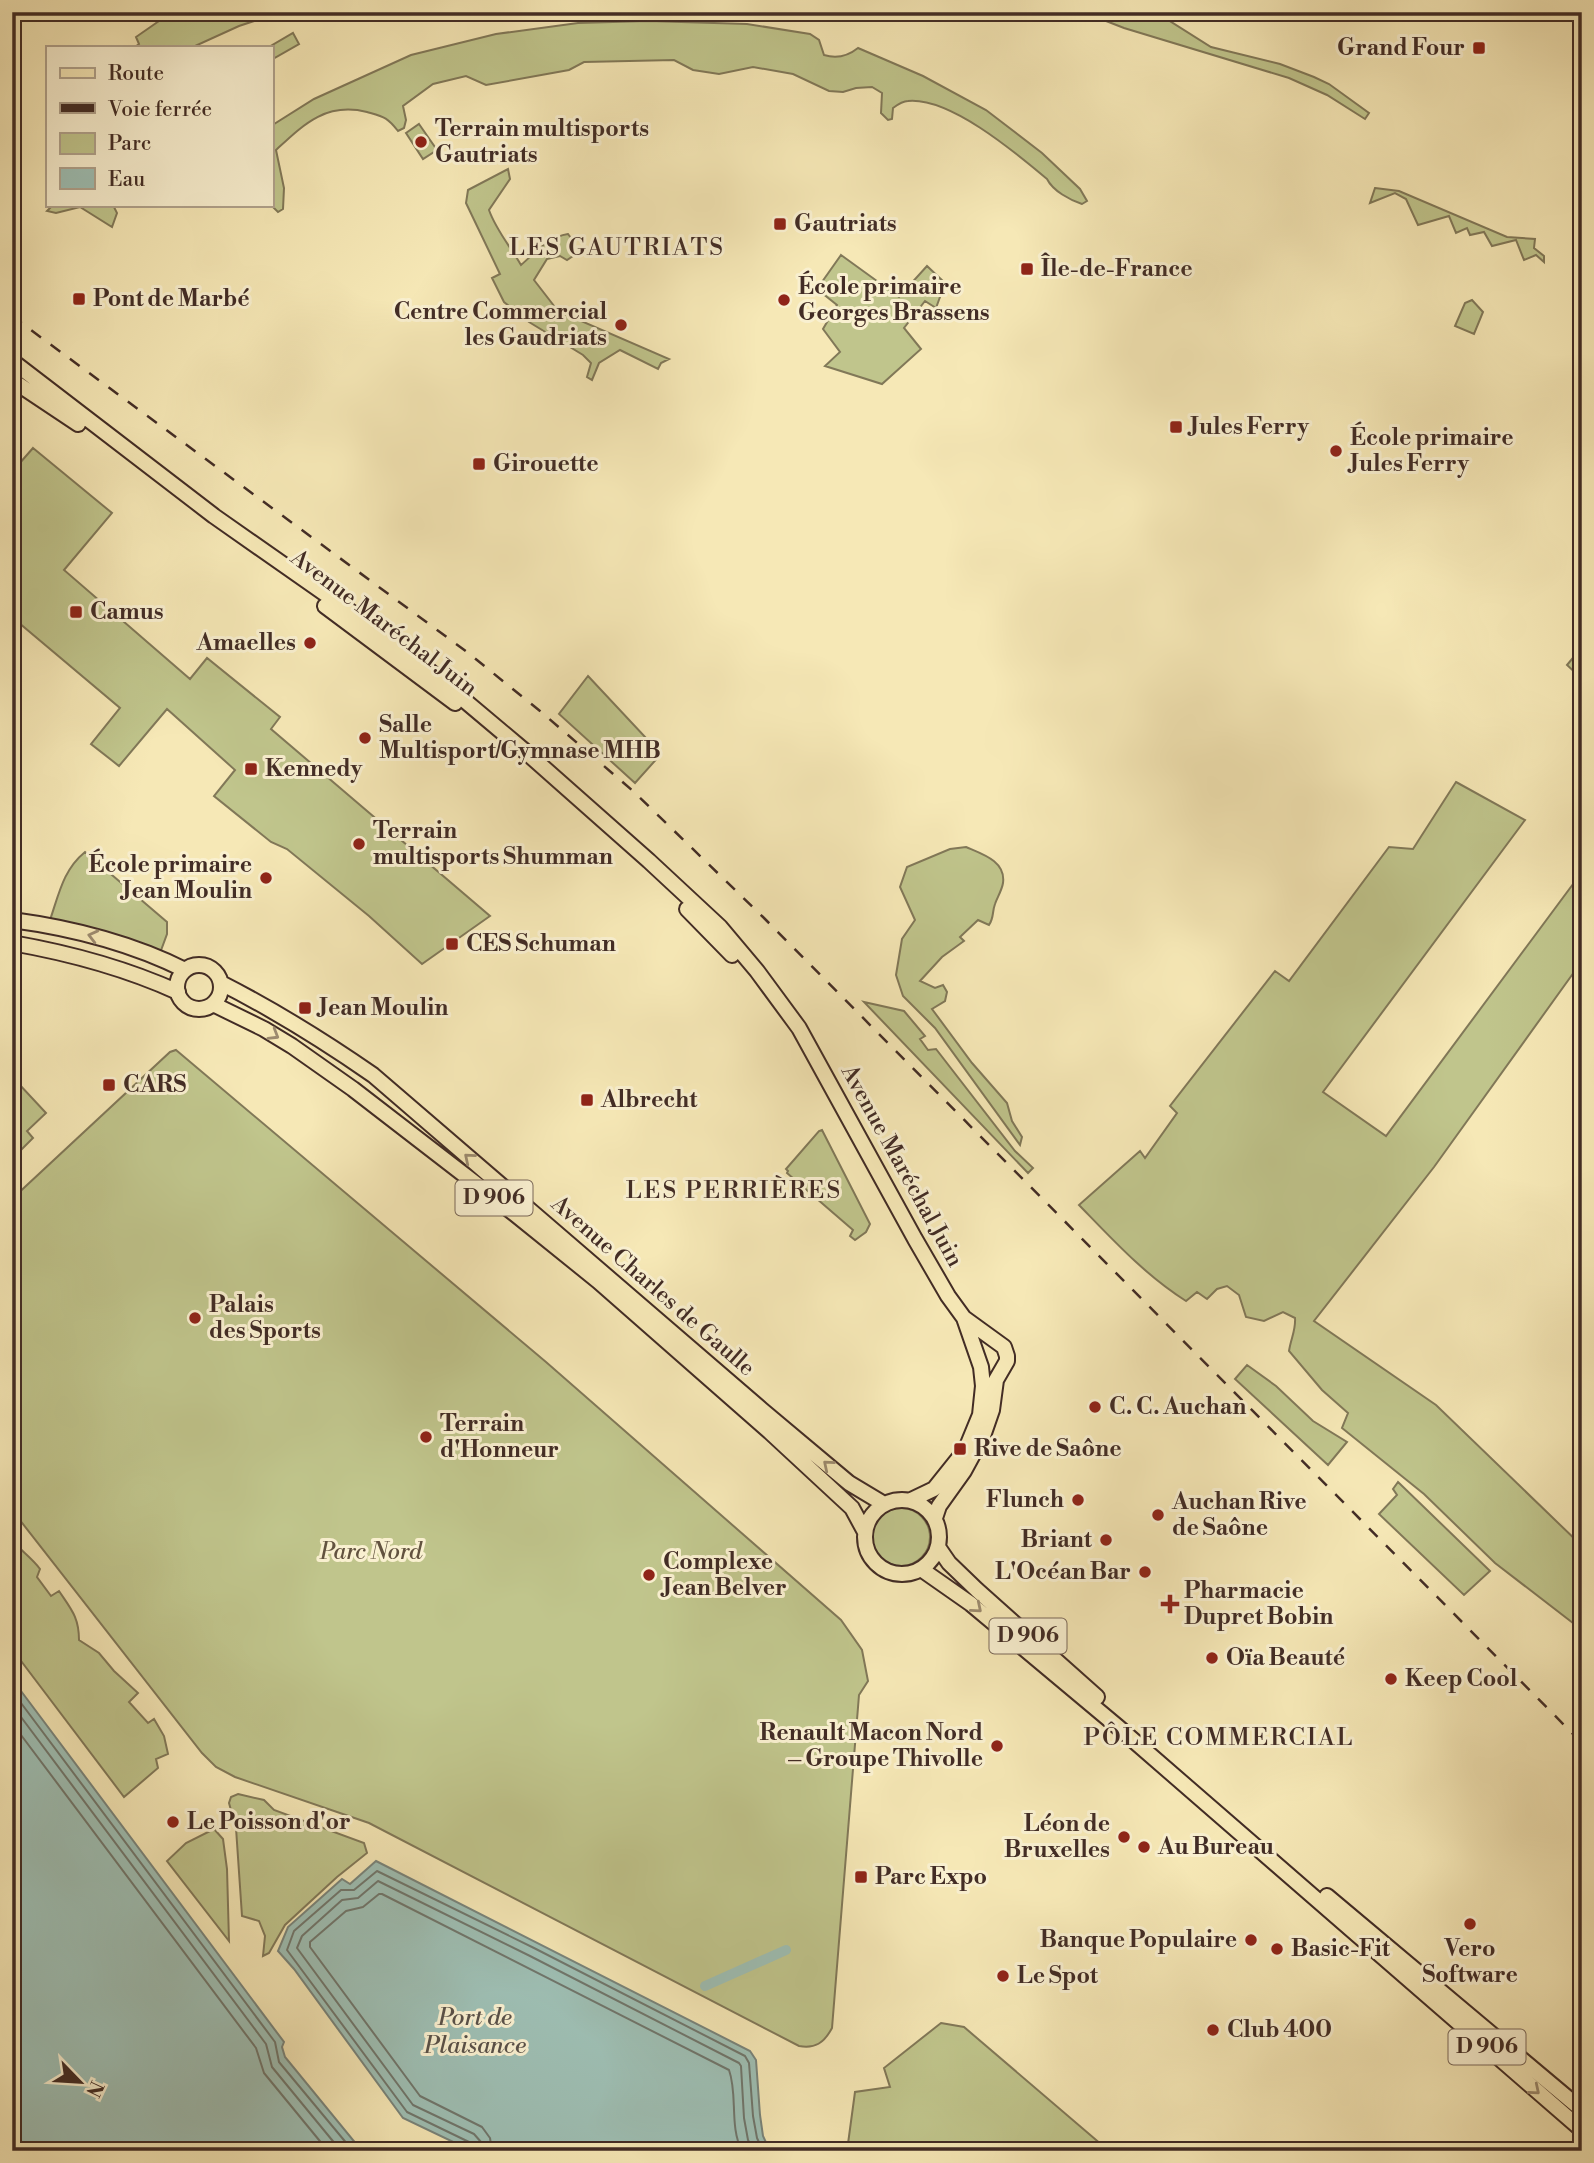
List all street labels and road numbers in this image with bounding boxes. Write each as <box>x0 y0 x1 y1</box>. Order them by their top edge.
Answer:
street label: Avenue Maréchal Juin <box>284 543 483 702</box>
street label: Avenue Maréchal Juin <box>834 1059 969 1272</box>
road number: D 906 <box>456 1180 532 1216</box>
street label: Avenue Charles de Gaulle <box>545 1189 761 1382</box>
road number: D 906 <box>990 1618 1066 1654</box>
road number: D 906 <box>1448 2030 1526 2064</box>

